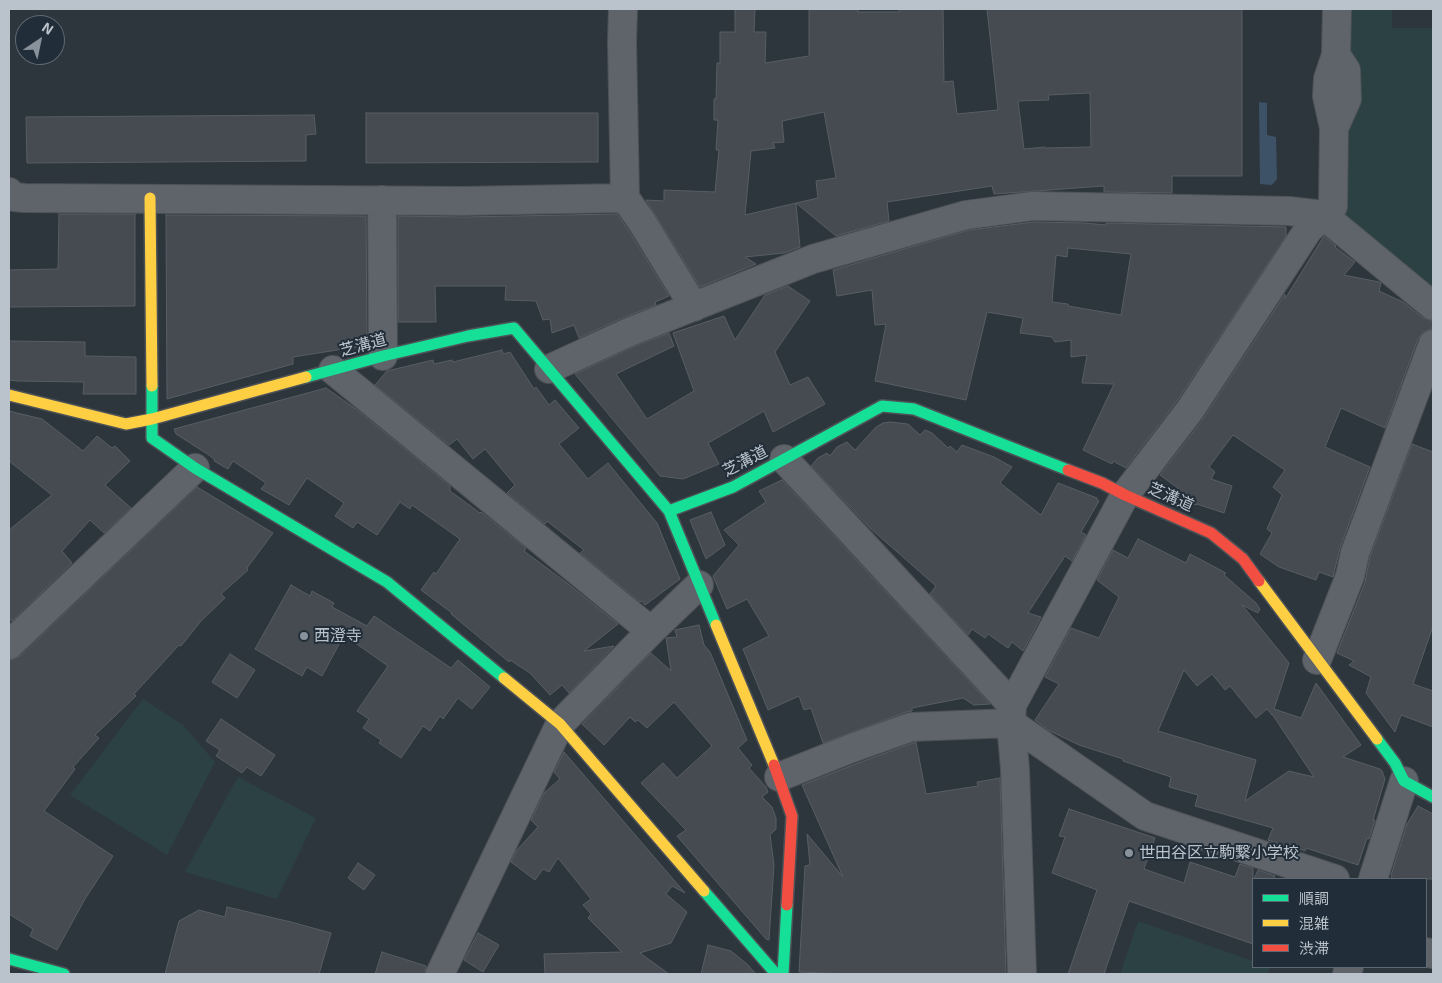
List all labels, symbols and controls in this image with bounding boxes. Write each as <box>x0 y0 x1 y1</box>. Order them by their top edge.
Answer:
north arrow <box>15 15 65 65</box>
text: N <box>39 18 57 38</box>
street label: 芝溝道 <box>337 330 389 360</box>
street label: 芝溝道 <box>719 442 771 480</box>
street label: 芝溝道 <box>1145 478 1197 516</box>
place label: 西澄寺 <box>314 626 362 646</box>
marker: 西澄寺 <box>298 630 310 642</box>
place label: 世田谷区立駒繋小学校 <box>1139 843 1299 863</box>
marker: 世田谷区立駒繋小学校 <box>1123 847 1135 859</box>
legend <box>1252 878 1427 968</box>
text: 順調 <box>1299 889 1329 907</box>
text: 混雑 <box>1299 914 1329 932</box>
text: 渋滞 <box>1299 939 1329 957</box>

